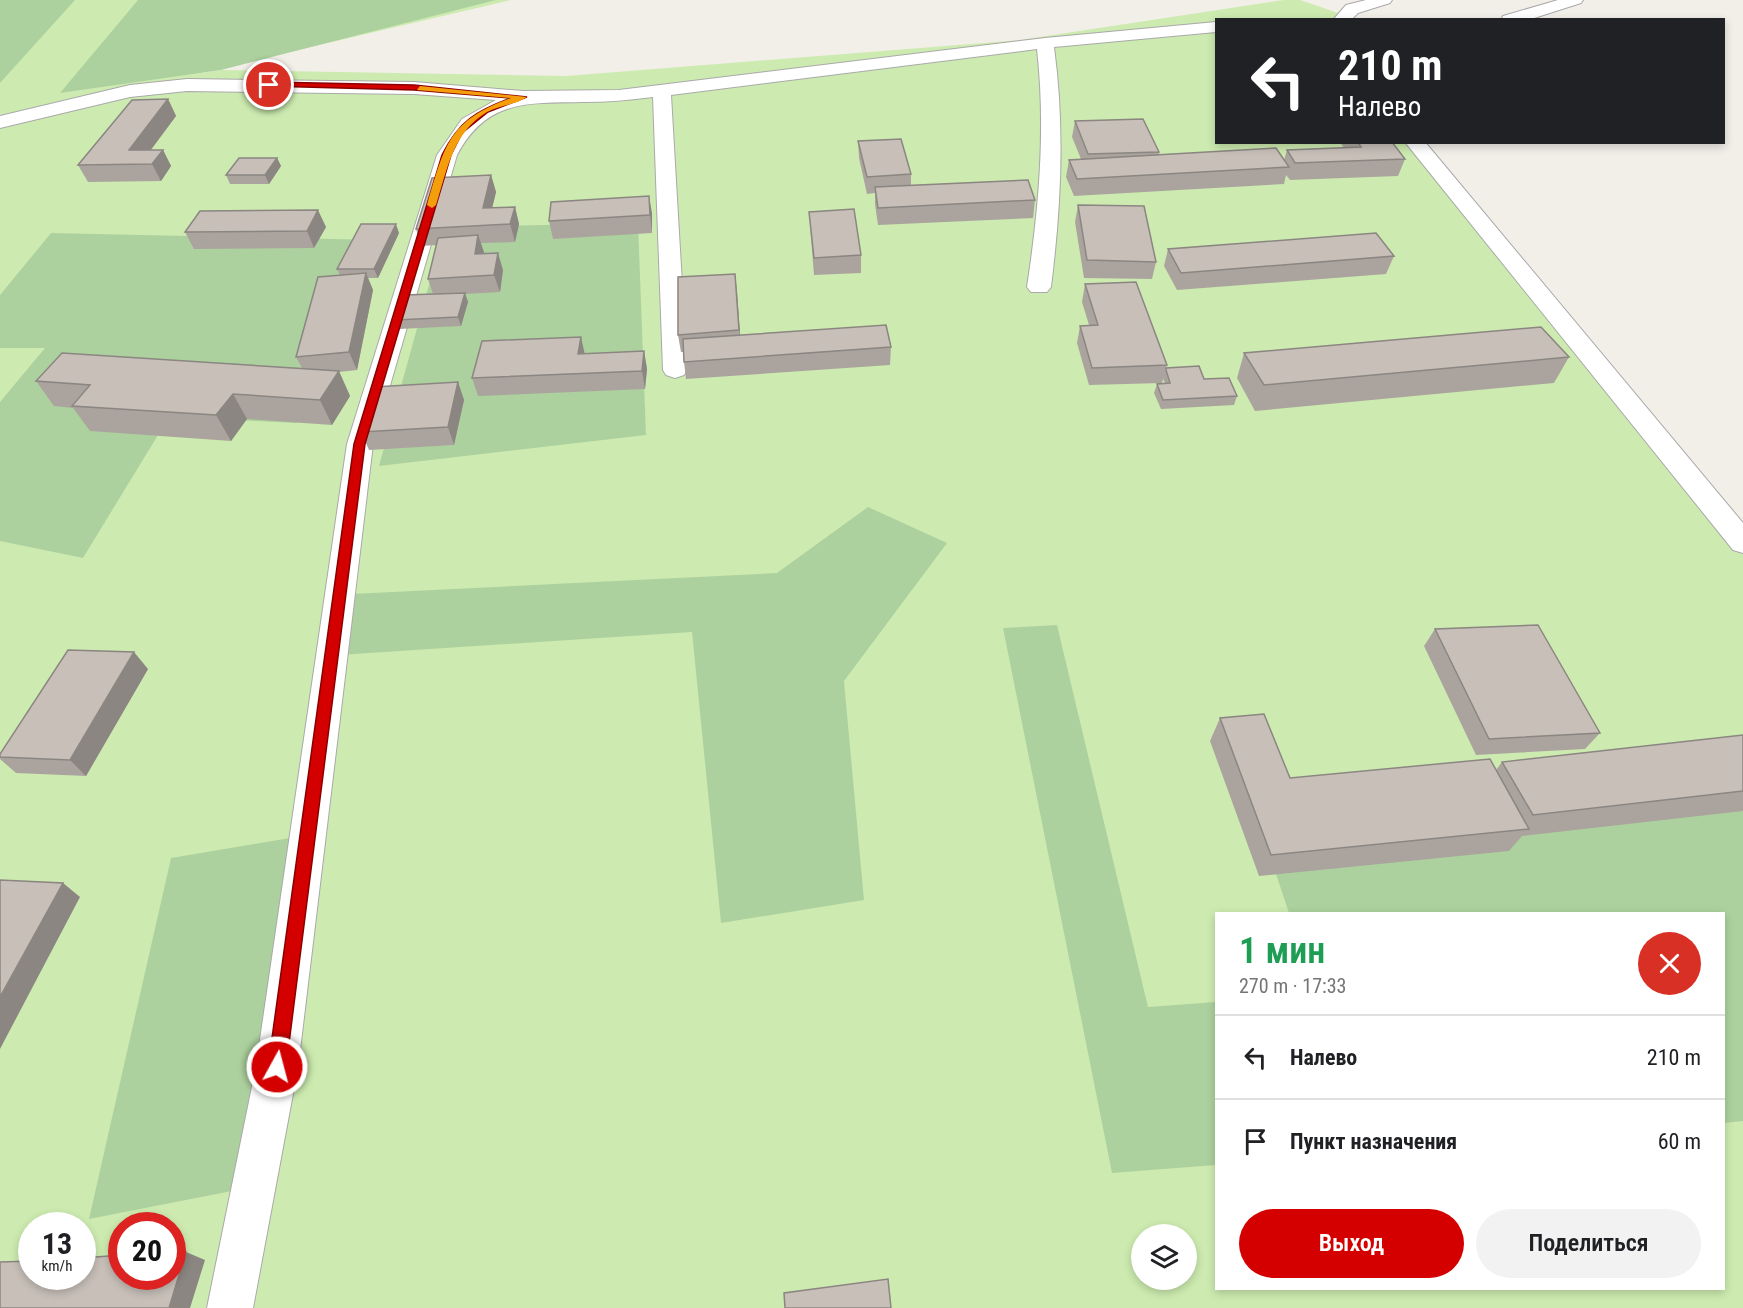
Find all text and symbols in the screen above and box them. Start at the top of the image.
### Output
text: 210 m [1338,41,1443,90]
icon: left [1239,42,1317,120]
pin [243,59,294,110]
icon: arrive [252,68,285,101]
text: Налево [1338,91,1421,123]
text: 1 мин [1239,930,1325,972]
button: close [1638,932,1701,995]
text: 270 m · 17:33 [1239,974,1346,998]
position arrow [245,1035,309,1099]
icon: left [1239,1041,1272,1074]
text: Налево [1290,1045,1357,1070]
text: 210 m [1647,1045,1701,1070]
icon: arrive [1239,1125,1272,1158]
text: Пункт назначения [1290,1129,1457,1154]
text: 60 m [1658,1129,1701,1154]
button: Выход [1239,1209,1464,1278]
button: Поделиться [1476,1209,1701,1278]
speed limit sign: 20 [108,1212,186,1290]
map controls [1131,1224,1197,1290]
button: layers [1131,1224,1197,1290]
text: 13 [42,1226,72,1261]
text: km/h [42,1257,72,1275]

